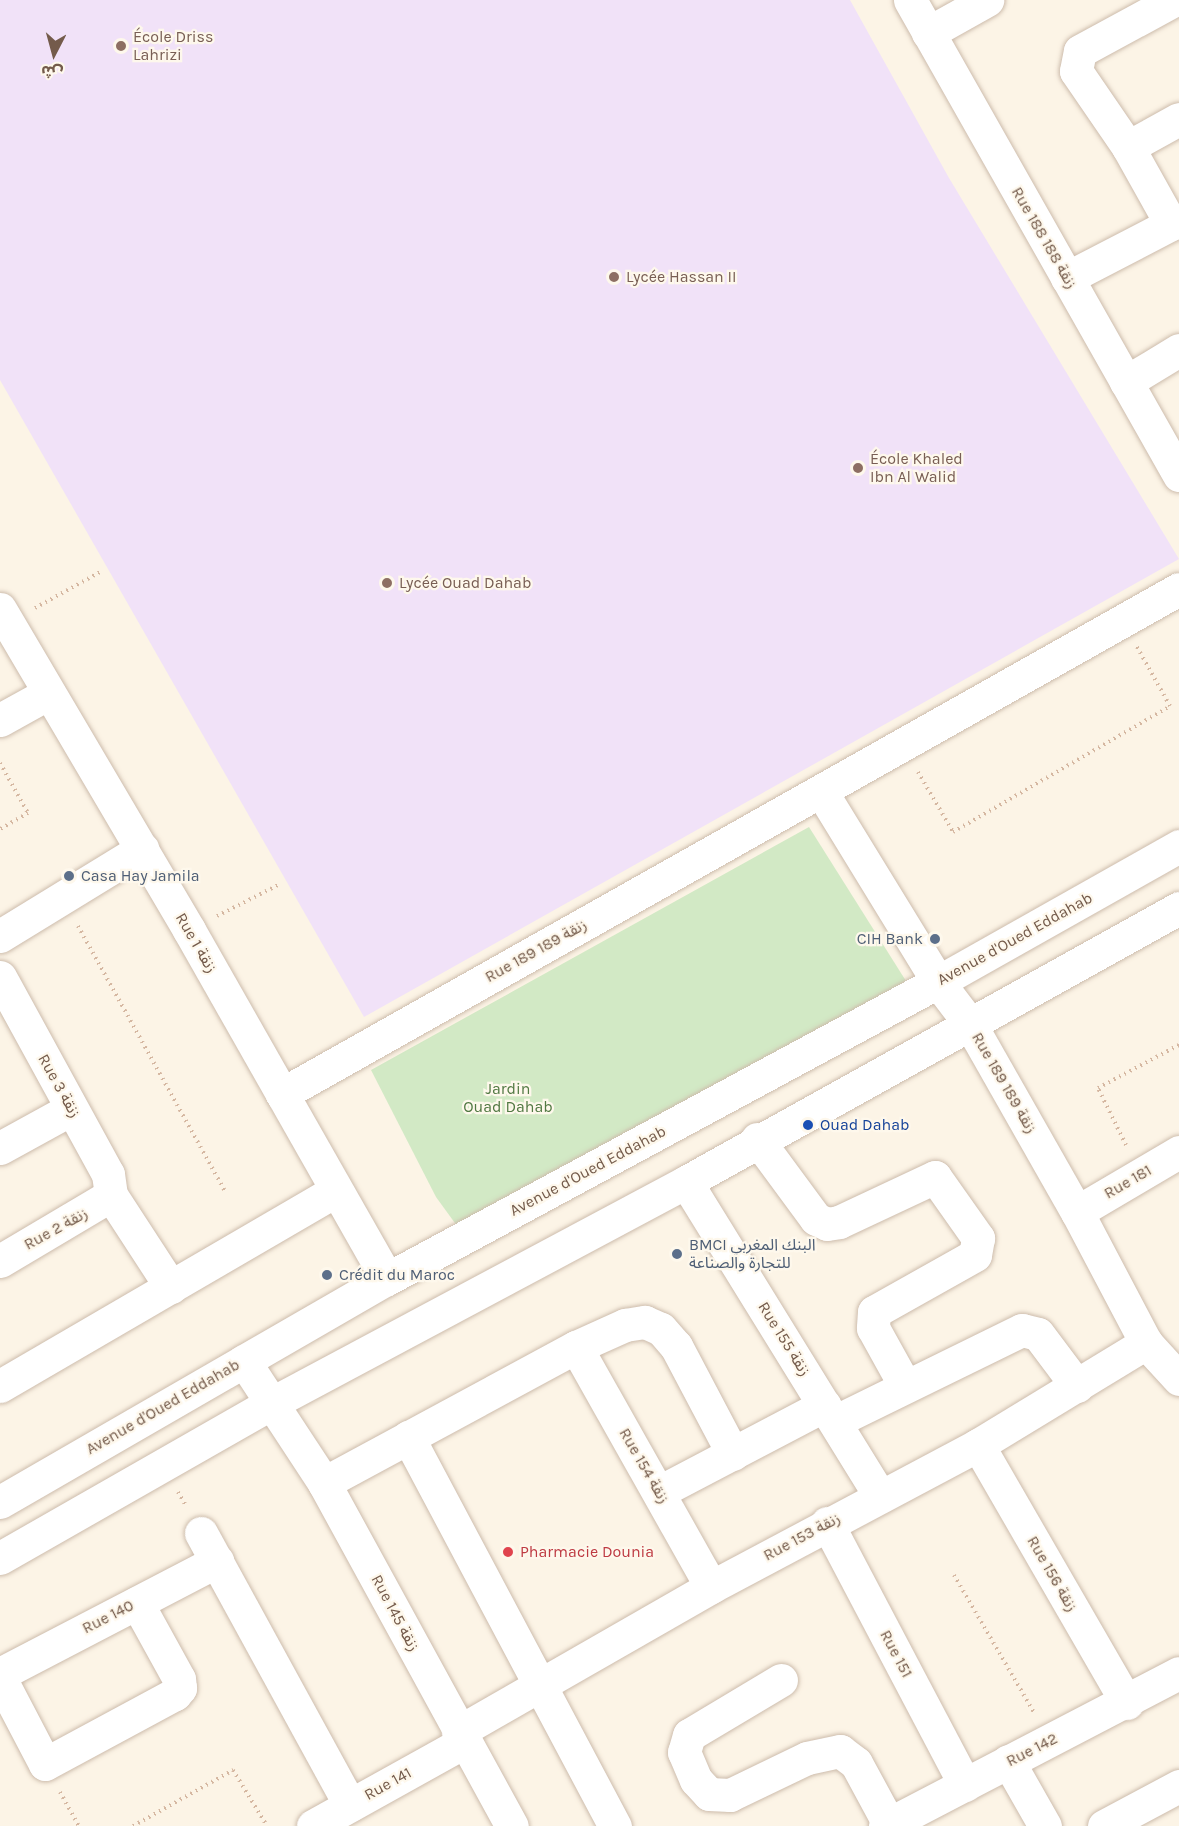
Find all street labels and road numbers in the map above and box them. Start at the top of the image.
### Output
street label: Rue 188 زنقة 188 [1007,184,1081,292]
street label: Avenue d'Oued Eddahab [934,888,1096,990]
street label: Rue 1 زنقة [171,910,221,976]
street label: Rue 189 زنقة 189 [482,915,590,987]
street label: Rue 189 زنقة 189 [967,1029,1041,1137]
street label: Rue 3 زنقة [34,1051,84,1121]
street label: Avenue d'Oued Eddahab [507,1122,669,1220]
street label: Rue 181 [1101,1161,1155,1203]
street label: Rue 2 زنقة [21,1204,91,1254]
street label: Rue 155 زنقة [754,1298,814,1380]
street label: Avenue d'Oued Eddahab [83,1355,243,1459]
street label: Rue 154 زنقة [615,1425,673,1507]
street label: Rue 153 زنقة [760,1509,844,1565]
street label: Rue 156 زنقة [1023,1533,1081,1615]
street label: Rue 145 زنقة [367,1571,423,1655]
street label: Rue 140 [79,1596,137,1638]
street label: Rue 151 [876,1627,916,1681]
street label: Rue 142 [1003,1729,1061,1771]
street label: Rue 141 [361,1763,415,1805]

